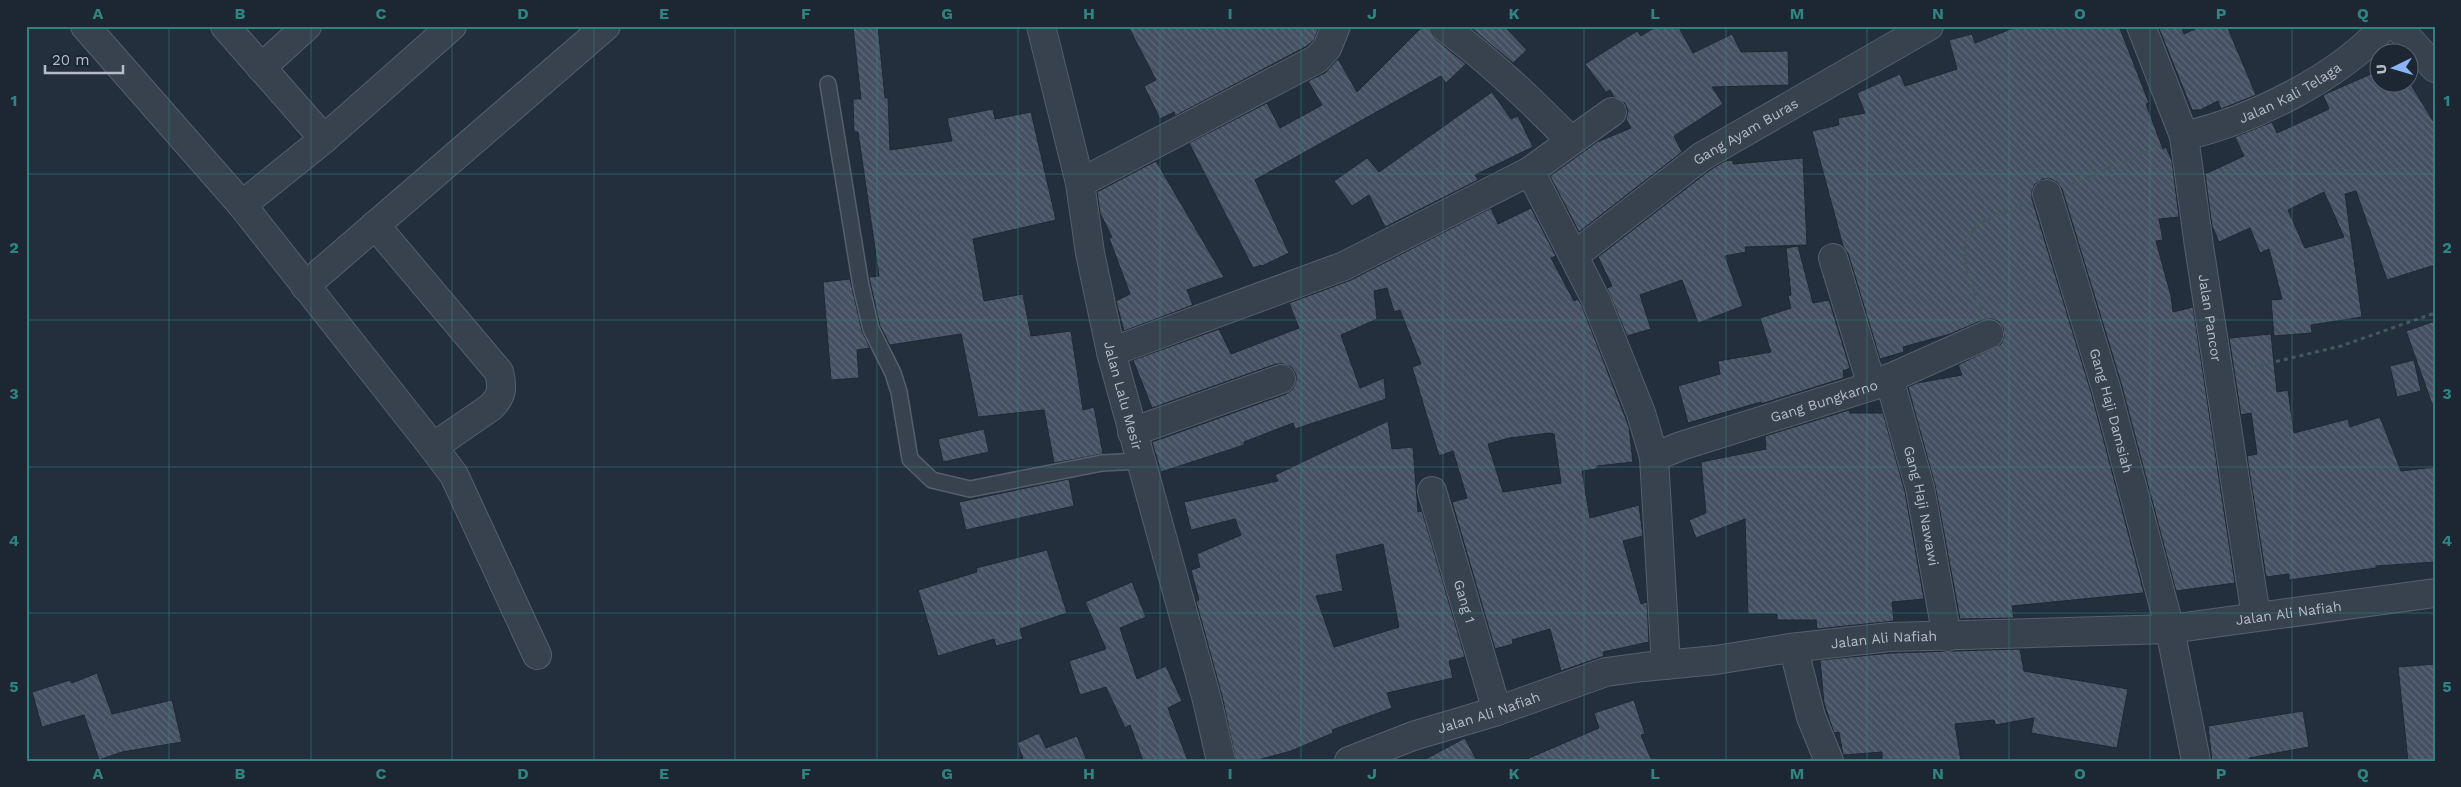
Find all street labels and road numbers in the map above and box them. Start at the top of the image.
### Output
street label: Jalan Kali Telaga [2237,59,2344,126]
street label: Gang Ayam Buras [1690,95,1801,168]
street label: Jalan Pancor [2195,273,2225,363]
street label: Jalan Lalu Mesir [1101,340,1146,452]
street label: Gang Haji Damsiah [2086,346,2136,475]
street label: Gang Bungkarno [1768,377,1880,425]
street label: Gang Haji Nawawi [1901,444,1942,567]
street label: Gang 1 [1451,578,1479,625]
street label: Jalan Ali Nafiah [2234,598,2342,628]
street label: Jalan Ali Nafiah [1830,628,1937,651]
street label: Jalan Ali Nafiah [1436,688,1542,736]

